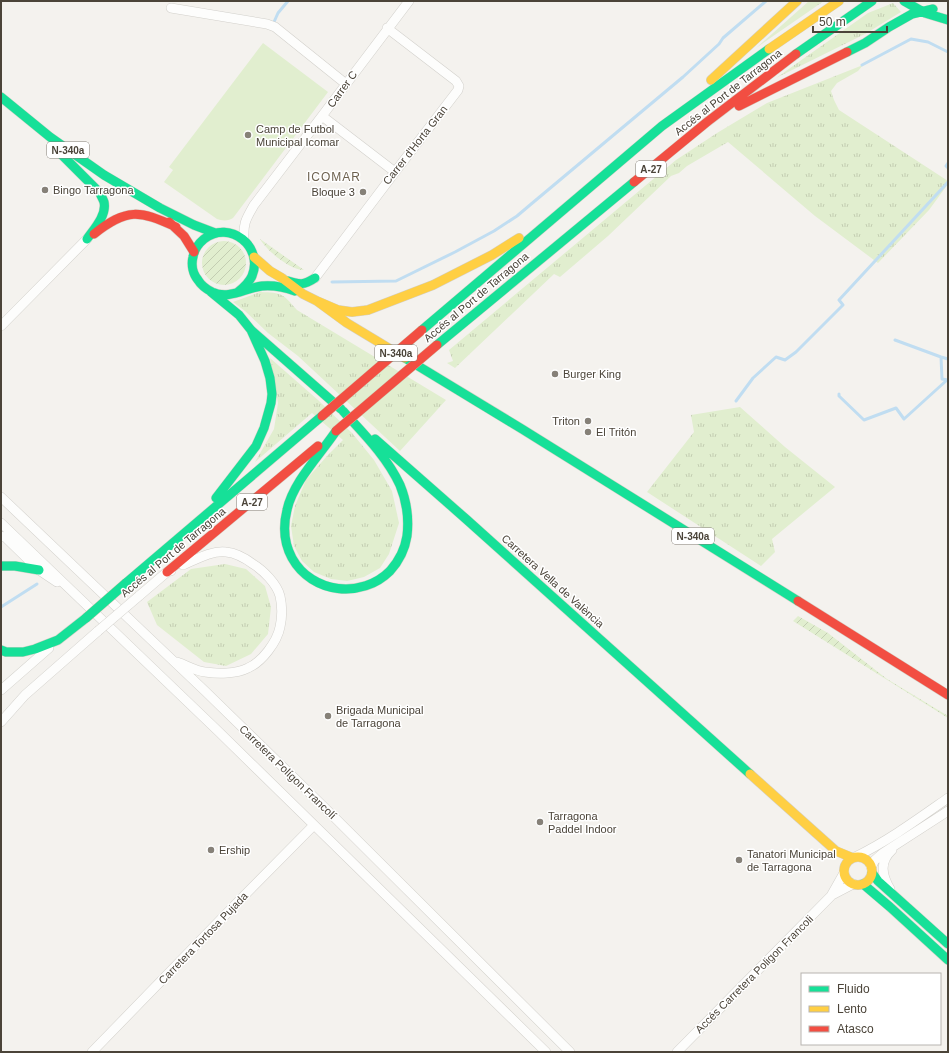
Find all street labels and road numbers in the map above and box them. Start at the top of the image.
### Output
street label: Accés al Port de Tarragona [672,46,785,138]
street label: Carrer C [325,68,359,110]
street label: Carrer d'Horta Gran [380,103,450,187]
road number: N-340a [47,142,89,158]
road number: A-27 [636,161,666,177]
street label: Accés al Port de Tarragona [421,249,531,344]
road number: N-340a [375,345,417,361]
road number: A-27 [237,494,267,510]
street label: Accés al Port de Tarragona [118,504,228,599]
road number: N-340a [672,528,714,544]
street label: Carretera Vella de València [500,532,607,631]
street label: Carretera Polígon Francolí [237,723,339,821]
street label: Carretera Tortosa Pujada [156,889,251,986]
street label: Accés Carretera Poligon Francoli [693,913,815,1035]

